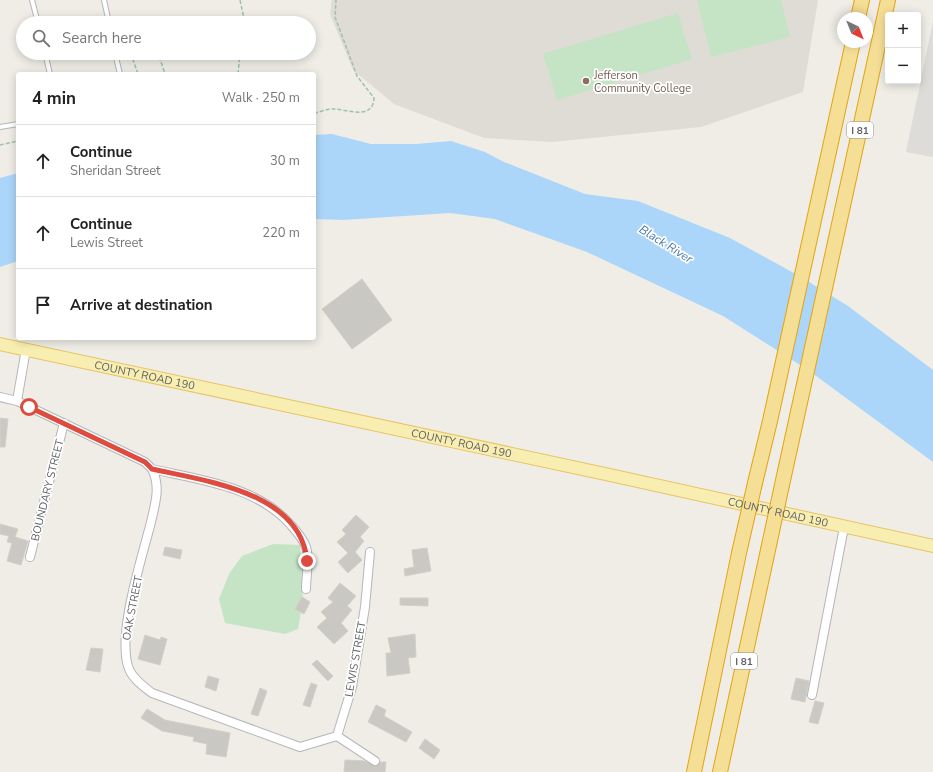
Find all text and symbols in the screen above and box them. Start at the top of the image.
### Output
north arrow [837,12,873,48]
map controls [885,12,921,84]
button: + [885,12,921,48]
search box [16,16,316,60]
icon: search [30,27,52,49]
text: Search here [62,28,142,48]
button: − [885,48,921,84]
place label: Jefferson Community College [593,68,691,96]
marker: Jefferson Community College [581,76,591,86]
text: 4 min [32,87,76,110]
text: Walk · 250 m [222,89,300,107]
road number: I 81 [847,122,873,138]
text: Continue [70,142,132,162]
icon: ahead [32,150,54,172]
text: 30 m [270,152,300,170]
text: Sheridan Street [70,162,161,180]
text: Continue [70,214,132,234]
water label: Black River [636,221,696,267]
icon: ahead [32,222,54,244]
text: 220 m [262,224,300,242]
text: Lewis Street [70,234,143,252]
icon: arrive [32,294,54,316]
text: Arrive at destination [70,295,213,315]
street label: COUNTY ROAD 190 [93,357,197,394]
route start [20,398,38,416]
street label: COUNTY ROAD 190 [410,426,513,462]
street label: BOUNDARY STREET [28,437,68,543]
street label: COUNTY ROAD 190 [726,494,830,531]
route end [298,552,316,570]
street label: OAK STREET [119,574,146,642]
street label: LEWIS STREET [341,620,370,698]
road number: I 81 [731,653,757,669]

